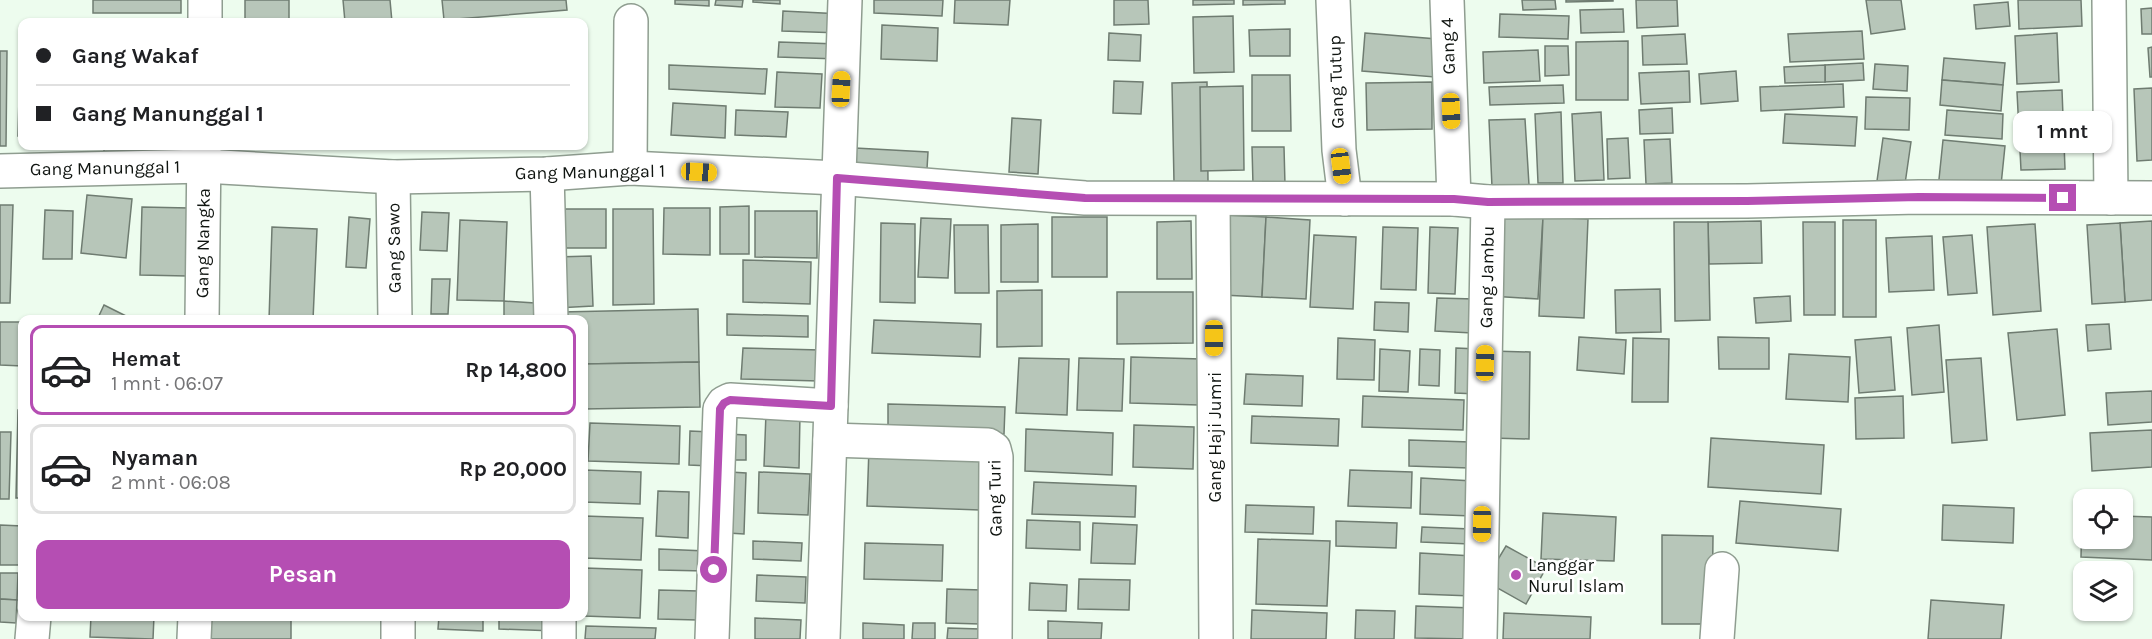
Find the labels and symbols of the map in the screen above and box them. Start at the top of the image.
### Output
street label: Gang 4 [1436,17,1460,75]
street label: Gang Tutup [1323,35,1349,129]
car [831,71,851,107]
car [1441,93,1461,129]
callout: 1 mnt [2014,111,2112,153]
car [1330,147,1352,185]
street label: Gang Manunggal 1 [30,156,180,180]
street label: Gang Manunggal 1 [515,160,665,184]
car [681,162,717,182]
route end [2049,184,2076,211]
street label: Gang Nangka [191,188,215,298]
street label: Gang Sawo [382,203,406,293]
street label: Gang Jambu [1475,226,1499,328]
car [1205,320,1223,356]
car [1476,345,1494,381]
street label: Gang Haji Jumri [1204,372,1226,502]
street label: Gang Turi [983,459,1007,537]
car [1473,506,1491,542]
place label: Langgar Nurul Islam [1528,554,1624,597]
route start [700,556,727,583]
marker: Langgar Nurul Islam [1509,568,1523,582]

